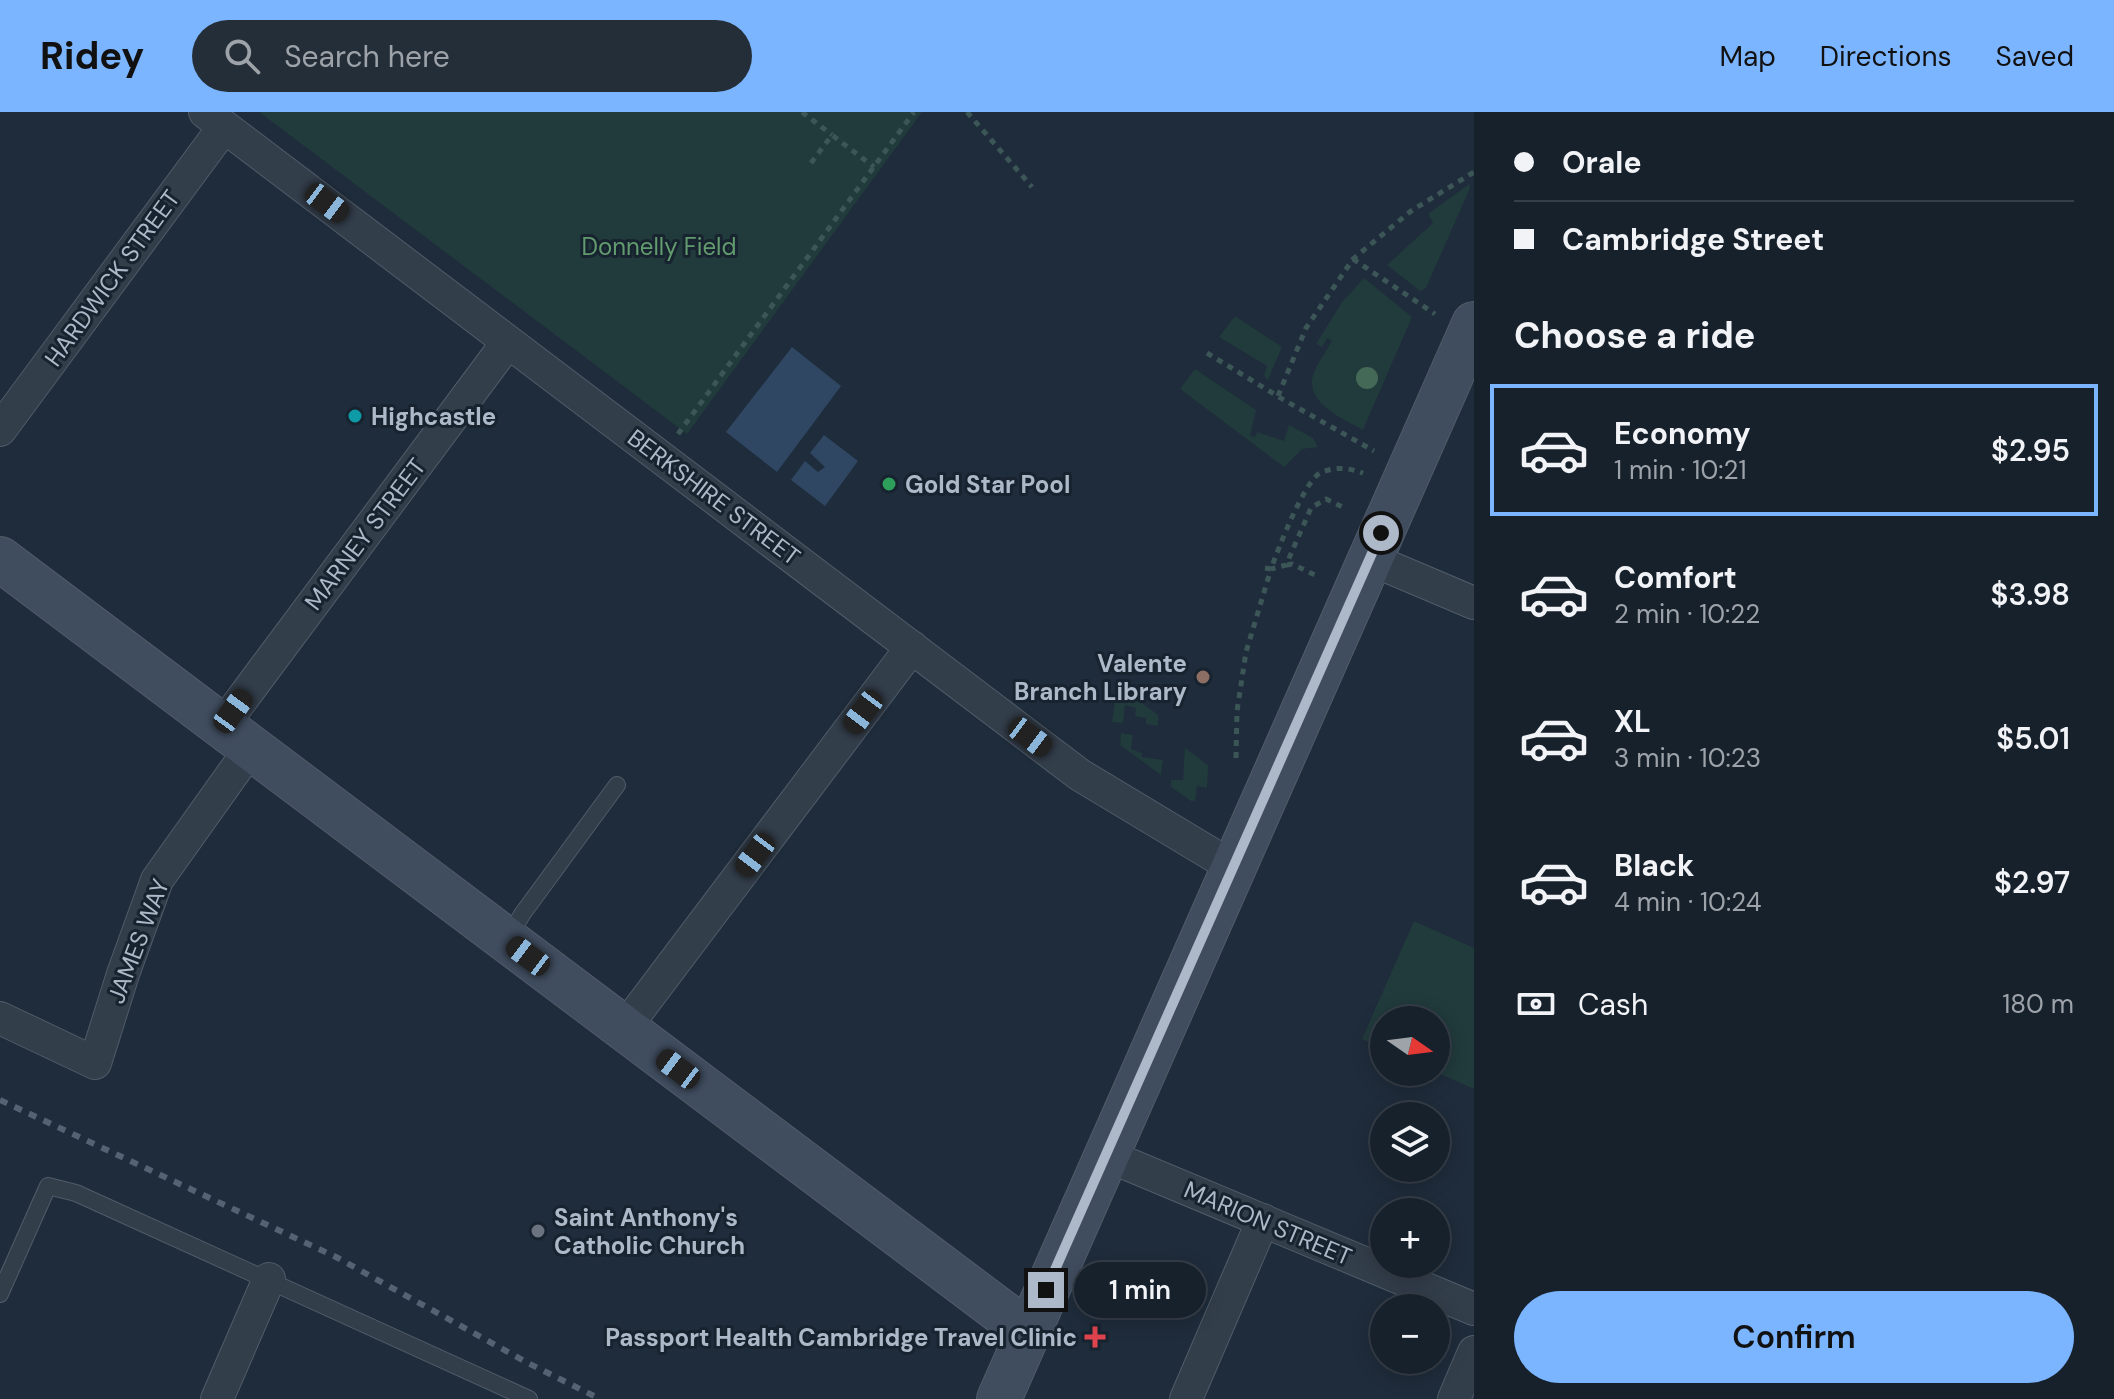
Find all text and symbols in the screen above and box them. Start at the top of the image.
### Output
search box [192,20,752,92]
text: Ridey [40,31,144,81]
icon: search [220,34,264,78]
text: Search here [284,37,450,76]
text: Map [1719,38,1776,75]
text: Directions [1820,38,1952,75]
text: Saved [1996,38,2074,75]
text: Orale [1562,143,1641,182]
car [301,179,353,227]
street label: HARDWICK STREET [38,184,186,372]
text: Cambridge Street [1562,220,1824,259]
park label: Donnelly Field [582,231,737,262]
text: Choose a ride [1514,312,1755,359]
place label: Highcastle [371,401,496,432]
marker: Highcastle [346,407,364,425]
icon: car [1518,414,1590,486]
text: Economy [1614,414,1751,453]
street label: BERKSHIRE STREET [622,422,806,572]
text: $2.95 [1991,431,2070,470]
street label: MARNEY STREET [298,452,432,616]
text: 1 min · 10:21 [1614,453,1747,487]
place label: Gold Star Pool [905,469,1070,500]
marker: Gold Star Pool [880,475,898,493]
route start [1363,515,1399,551]
icon: car [1518,558,1590,630]
text: Comfort [1614,558,1737,597]
text: $3.98 [1990,575,2070,614]
text: 2 min · 10:22 [1614,597,1760,631]
place label: Valente Branch Library [1014,648,1188,707]
marker: Valente Branch Library [1194,668,1212,686]
car [209,685,257,737]
car [839,686,887,738]
icon: car [1518,702,1590,774]
text: XL [1614,702,1651,741]
car [1004,713,1056,761]
text: $5.01 [1996,719,2070,758]
text: 3 min · 10:23 [1614,741,1761,775]
car [731,829,779,881]
icon: car [1518,846,1590,918]
text: Black [1614,846,1694,885]
text: $2.97 [1994,863,2070,902]
street label: JAMES WAY [100,874,176,1008]
text: 4 min · 10:24 [1614,885,1761,919]
car [502,932,554,980]
icon: cash [1514,982,1558,1026]
text: Cash [1578,985,1648,1024]
text: 180 m [2002,987,2074,1021]
north arrow [1370,1006,1450,1086]
map controls [1370,1006,1450,1374]
car [652,1045,704,1093]
button: layers [1370,1102,1450,1182]
street label: MARION STREET [1179,1174,1357,1272]
button: + [1370,1198,1450,1278]
place label: Saint Anthony's Catholic Church [554,1202,745,1261]
marker: Saint Anthony's Catholic Church [529,1222,547,1240]
callout: 1 min [1074,1262,1206,1318]
route end [1028,1272,1064,1308]
text: 1 min [1109,1273,1171,1307]
button: Confirm [1514,1291,2074,1383]
button: − [1370,1294,1450,1374]
place label: Passport Health Cambridge Travel Clinic [605,1322,1077,1353]
marker: Passport Health Cambridge Travel Clinic [1084,1326,1106,1348]

